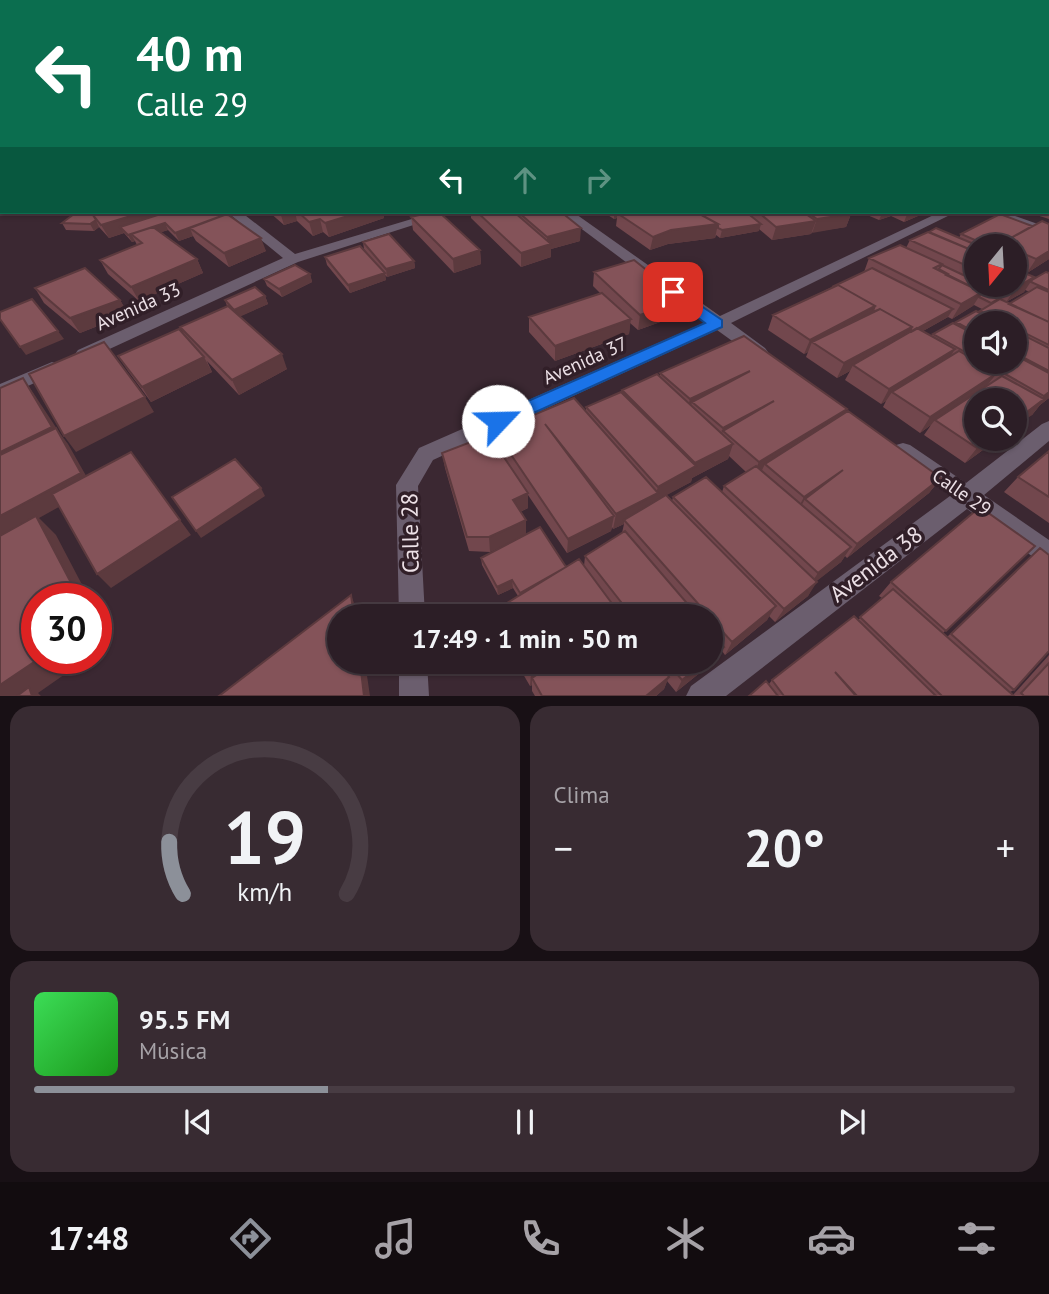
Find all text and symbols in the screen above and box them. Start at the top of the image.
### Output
text: 40 m [136,21,243,85]
icon: left [21,28,112,119]
text: Calle 29 [136,83,248,125]
icon: left [433,161,471,199]
icon: ahead [506,161,544,199]
icon: right [579,161,617,199]
north arrow [964,234,1027,298]
map controls [964,234,1027,451]
pin [643,262,703,322]
icon: arrive [654,273,692,311]
street label: Avenida 33 [92,277,184,335]
button: sound [964,311,1027,374]
street label: Avenida 37 [539,331,631,389]
position arrow [461,384,535,458]
button: search [964,388,1027,451]
street label: Calle 29 [928,463,996,521]
street label: Calle 28 [394,493,425,573]
street label: Avenida 38 [823,519,928,608]
speed limit sign: 30 [21,583,112,674]
text: 17:49 · 1 min · 50 m [412,622,638,655]
text: Clima [554,780,610,809]
text: 19 [223,791,306,885]
text: 20° [743,814,825,881]
text: − [554,823,573,872]
text: + [996,823,1015,872]
text: km/h [237,876,292,908]
text: 95.5 FM [139,1003,230,1036]
text: Música [139,1036,207,1065]
icon: previous [179,1103,217,1141]
icon: pause [506,1103,544,1141]
icon: next [833,1103,871,1141]
icon: directions [226,1214,275,1263]
icon: music [371,1214,420,1263]
icon: phone [516,1214,565,1263]
icon: climate [661,1214,710,1263]
icon: car [807,1214,856,1263]
icon: filters [952,1214,1001,1263]
text: 17:48 [48,1217,129,1259]

